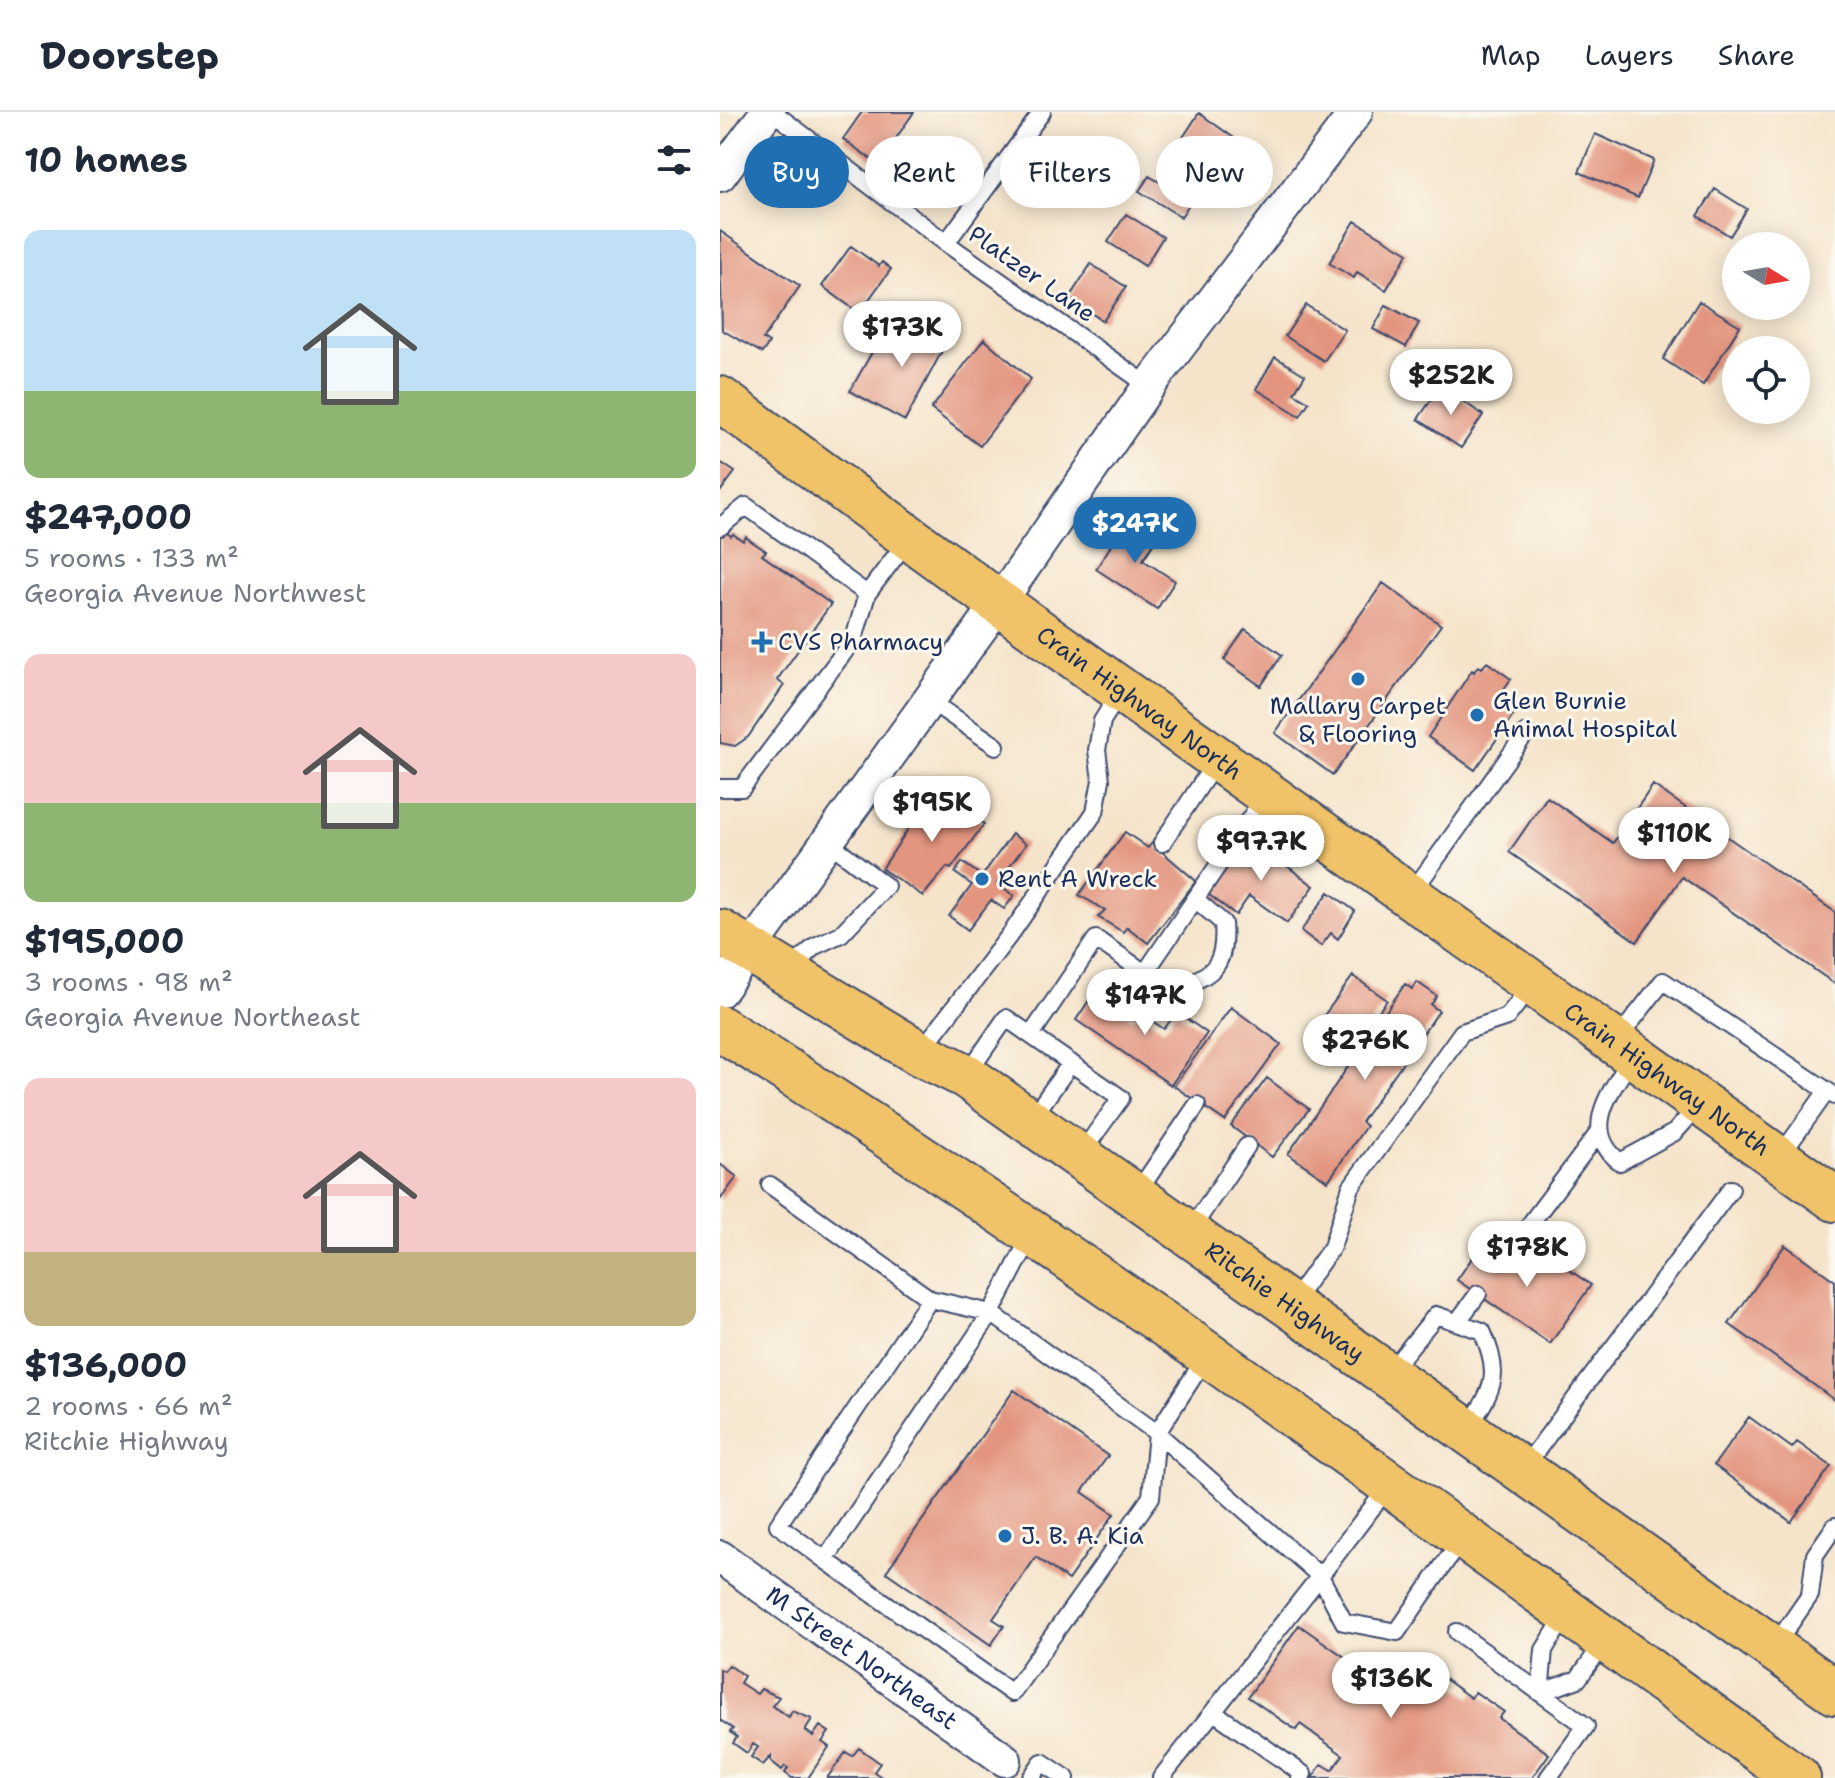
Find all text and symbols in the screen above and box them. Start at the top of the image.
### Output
text: Doorstep [40,30,219,81]
text: Map [1481,36,1541,74]
text: Layers [1585,36,1674,74]
text: Share [1718,36,1795,74]
chip: Buy [744,136,849,208]
chip: Rent [865,136,984,208]
chip: Filters [1000,136,1140,208]
chip: New [1156,136,1273,208]
text: 10 homes [24,137,188,183]
icon: filters [652,138,696,182]
street label: Platzer Lane [962,218,1102,330]
north arrow [1722,232,1810,320]
map controls [1722,232,1810,424]
icon: home [288,282,432,426]
pin: $173K [846,301,958,369]
text: $173K [861,309,943,344]
button: locate [1722,336,1810,424]
pin: $252K [1395,349,1507,417]
text: $252K [1408,357,1494,392]
text: $247,000 [24,494,192,540]
pin: $247K [1079,497,1191,565]
text: $247K [1091,505,1179,540]
text: 5 rooms · 133 m² [24,540,239,575]
text: Georgia Avenue Northwest [24,575,366,610]
street label: Crain Highway North [1030,619,1249,787]
place label: CVS Pharmacy [778,626,943,658]
marker: CVS Pharmacy [753,633,771,651]
marker: Mallary Carpet & Flooring [1349,670,1367,688]
place label: Glen Burnie Animal Hospital [1493,685,1678,745]
place label: Mallary Carpet & Flooring [1270,690,1446,750]
icon: home [288,706,432,850]
marker: Glen Burnie Animal Hospital [1468,706,1486,724]
pin: $195K [876,776,988,844]
text: $195K [892,784,972,819]
pin: $110K [1618,807,1730,875]
pin: $97.7K [1196,815,1326,883]
text: $110K [1636,815,1712,850]
text: $97.7K [1215,823,1307,858]
place label: Rent A Wreck [998,863,1157,895]
marker: Rent A Wreck [973,870,991,888]
text: $195,000 [24,918,185,964]
text: 3 rooms · 98 m² [24,964,233,999]
pin: $147K [1089,969,1201,1037]
text: $147K [1104,977,1186,1012]
street label: Crain Highway North [1558,995,1776,1164]
text: Georgia Avenue Northeast [24,999,361,1034]
pin: $276K [1309,1014,1421,1082]
text: $276K [1321,1022,1409,1057]
icon: home [288,1130,432,1274]
pin: $178K [1471,1221,1583,1289]
text: $178K [1486,1229,1568,1264]
street label: Ritchie Highway [1198,1234,1371,1370]
text: $136,000 [24,1342,187,1388]
text: 2 rooms · 66 m² [24,1388,233,1423]
text: Ritchie Highway [24,1423,229,1458]
place label: J. B. A. Kia [1021,1520,1144,1552]
marker: J. B. A. Kia [996,1527,1014,1545]
street label: M Street Northeast [760,1579,964,1737]
pin: $136K [1335,1652,1447,1720]
text: $136K [1350,1660,1432,1695]

